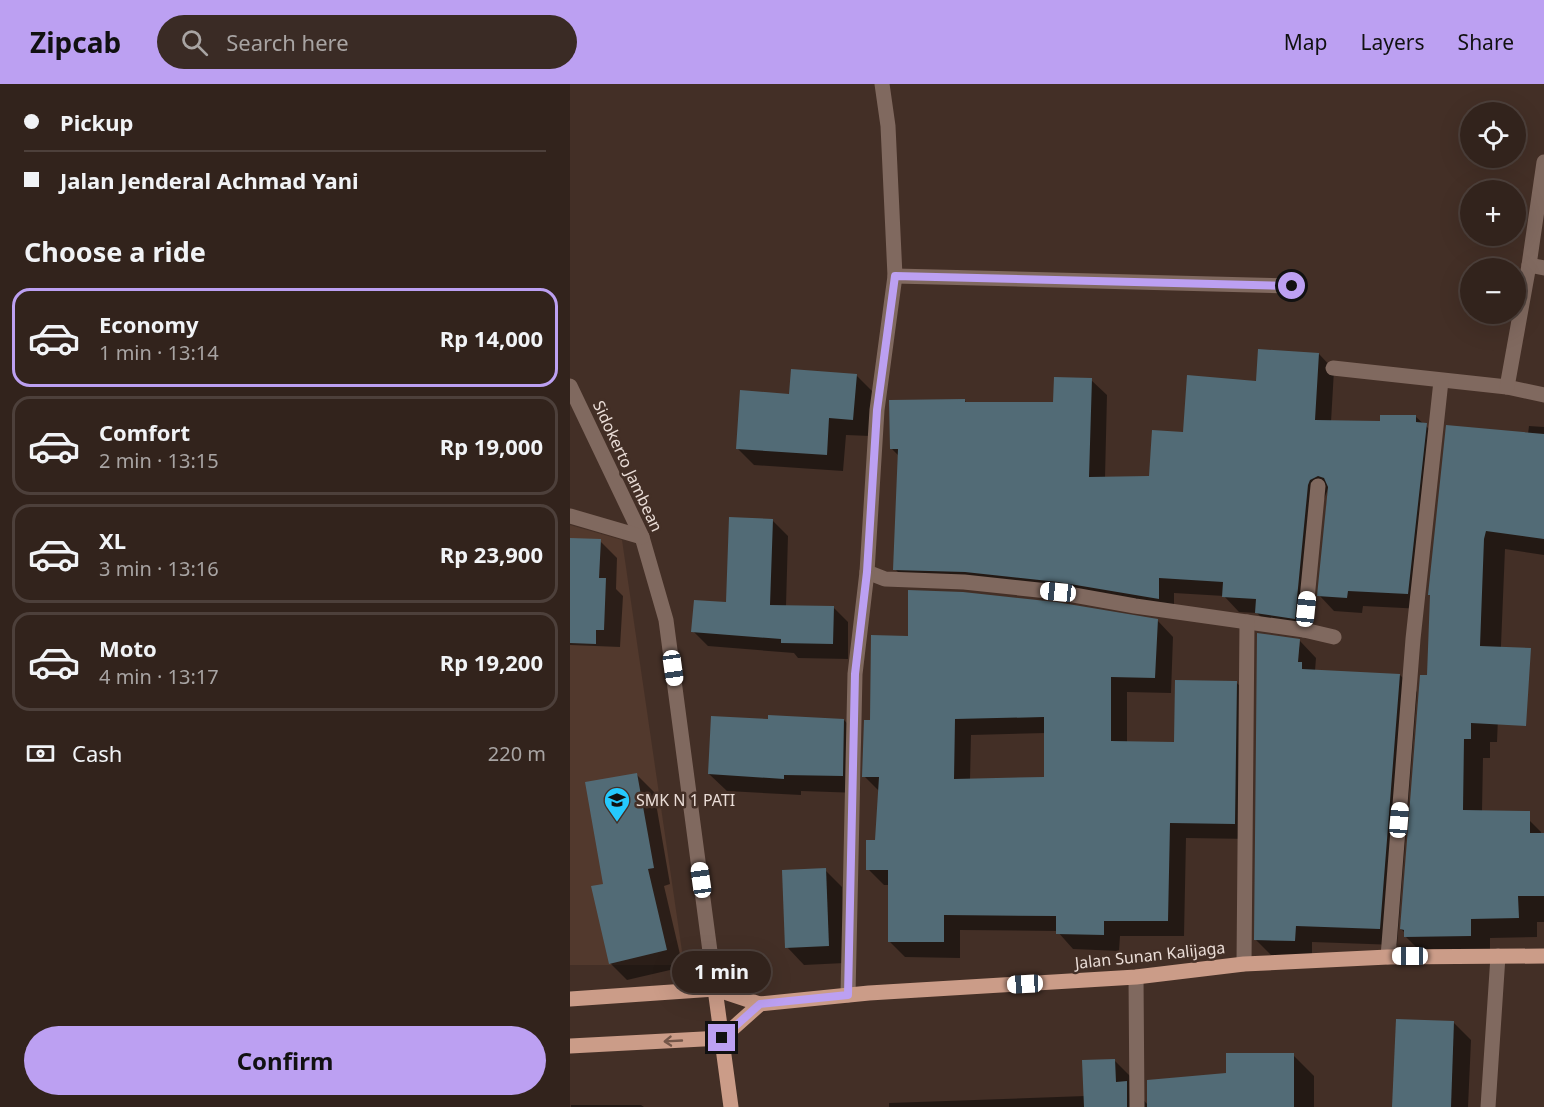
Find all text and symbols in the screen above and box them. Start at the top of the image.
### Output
search box [157,15,577,69]
text: Zipcab [30,23,121,61]
icon: search [178,26,211,59]
text: Search here [226,27,349,57]
text: Map [1284,28,1328,56]
text: Layers [1361,28,1425,56]
text: Share [1458,28,1514,56]
map controls [1460,102,1526,324]
button: locate [1460,102,1526,168]
text: Pickup [60,107,133,137]
text: Jalan Jenderal Achmad Yani [60,165,359,195]
button: + [1460,180,1526,246]
text: Choose a ride [24,233,206,270]
button: − [1460,258,1526,324]
route start [1278,272,1305,299]
text: Economy [99,309,198,339]
icon: car [27,311,81,365]
text: Rp 14,000 [440,323,543,353]
text: 1 min · 13:14 [99,339,219,366]
street label: Sidokerto Jambean [588,397,668,535]
text: Comfort [99,417,190,447]
icon: car [27,419,81,473]
text: Rp 19,000 [440,431,543,461]
text: 2 min · 13:15 [99,447,219,474]
text: XL [99,525,126,555]
icon: car [27,527,81,581]
text: Rp 23,900 [440,539,543,569]
text: 3 min · 13:16 [99,555,219,582]
car [1039,581,1077,603]
car [1295,590,1317,628]
text: Moto [99,633,157,663]
icon: car [27,635,81,689]
text: Rp 19,200 [440,647,543,677]
car [662,649,684,687]
text: 4 min · 13:17 [99,663,219,690]
icon: cash [24,737,57,770]
text: Cash [72,738,122,768]
text: 220 m [488,740,546,767]
school or university icon: SMK N 1 PATI [602,785,632,823]
place label: SMK N 1 PATI [636,789,735,811]
car [1388,801,1410,839]
car [690,861,712,899]
street label: Jalan Sunan Kalijaga [1072,936,1226,974]
car [1392,947,1428,965]
callout: 1 min [672,951,771,993]
text: 1 min [694,958,749,985]
car [1007,974,1043,994]
route end [708,1024,735,1051]
button: Confirm [24,1026,546,1095]
one-way arrow [663,1035,683,1046]

